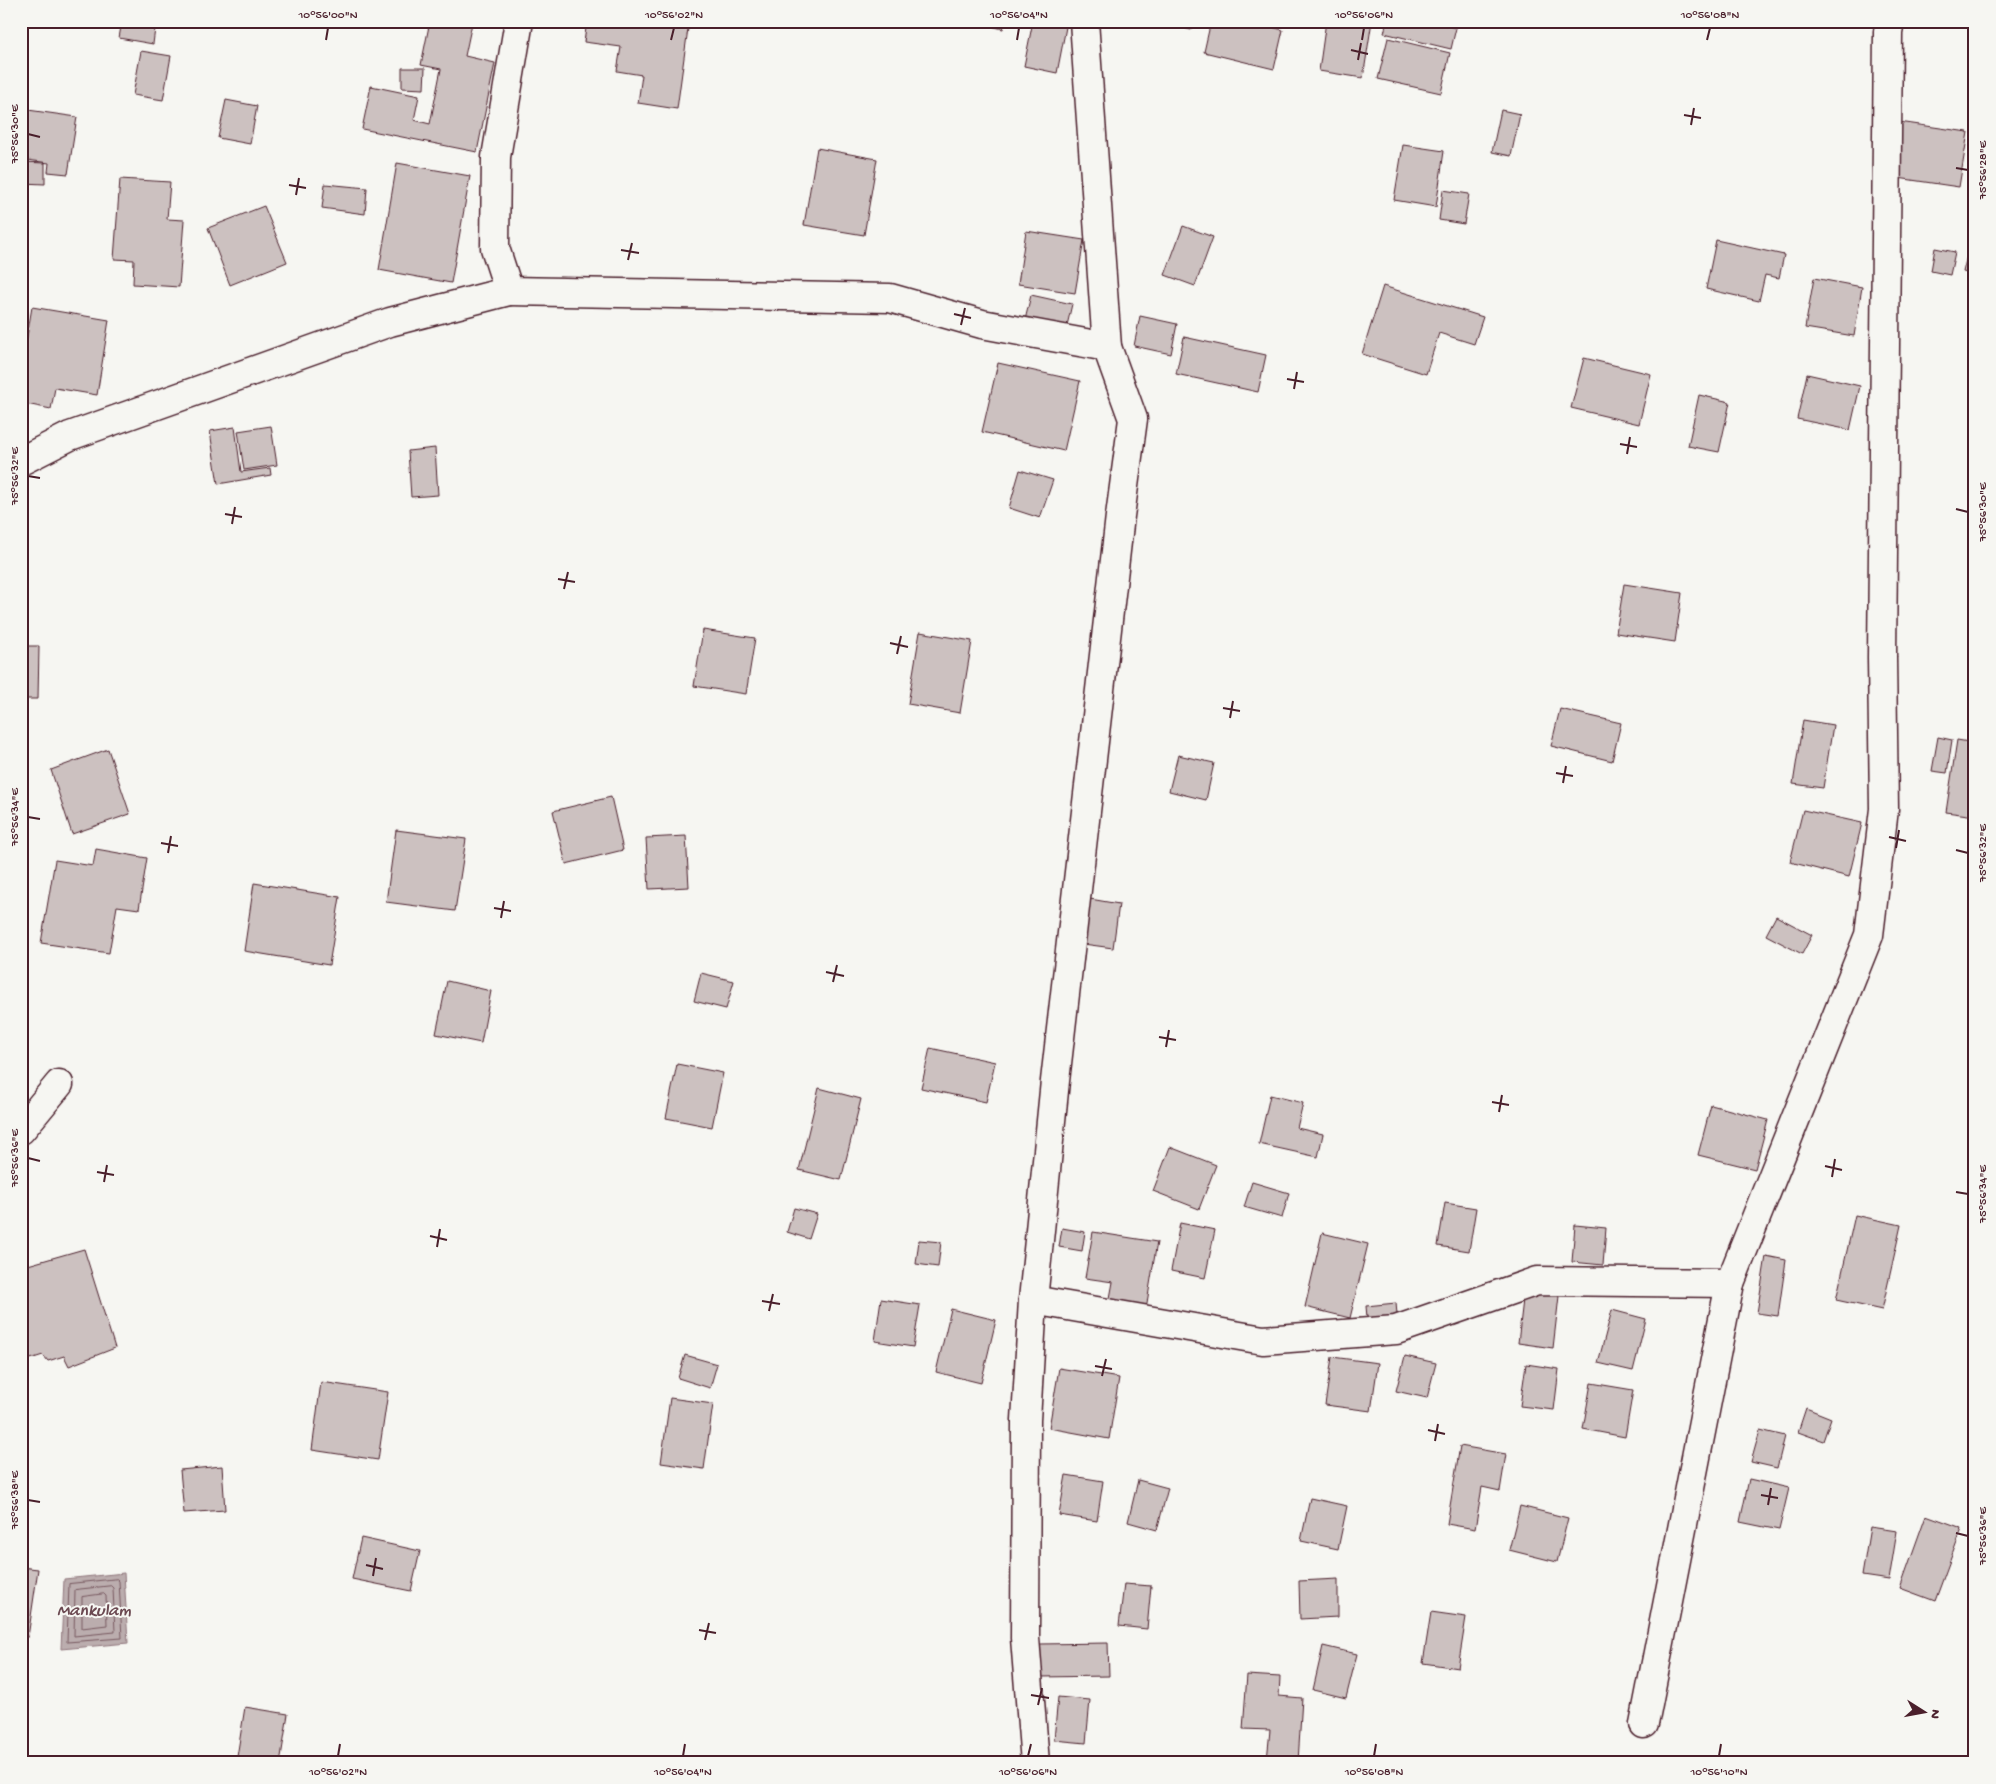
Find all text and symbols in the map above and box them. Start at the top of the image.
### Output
text: 10°56'00"N [298,9,358,23]
text: 10°56'02"N [644,9,703,23]
text: 10°56'04"N [989,9,1048,23]
text: 10°56'06"N [1334,9,1393,23]
text: 10°56'08"N [1680,9,1740,23]
text: 75°56'30"E [9,104,23,164]
text: 75°56'28"E [1977,140,1991,200]
text: 75°56'32"E [9,447,23,506]
text: 75°56'30"E [1977,482,1991,542]
text: 75°56'34"E [9,788,23,847]
text: 75°56'32"E [1977,824,1991,883]
text: 75°56'36"E [9,1128,23,1188]
text: 75°56'34"E [1977,1165,1991,1224]
text: 75°56'38"E [9,1470,23,1530]
text: 75°56'36"E [1977,1506,1991,1566]
water label: Mankulam [57,1601,131,1622]
north arrow [1898,1686,1948,1736]
text: N [1925,1708,1944,1720]
text: 10°56'02"N [308,1766,367,1780]
text: 10°56'04"N [653,1766,712,1780]
text: 10°56'06"N [998,1766,1057,1780]
text: 10°56'08"N [1344,1766,1404,1780]
text: 10°56'10"N [1690,1766,1748,1780]

